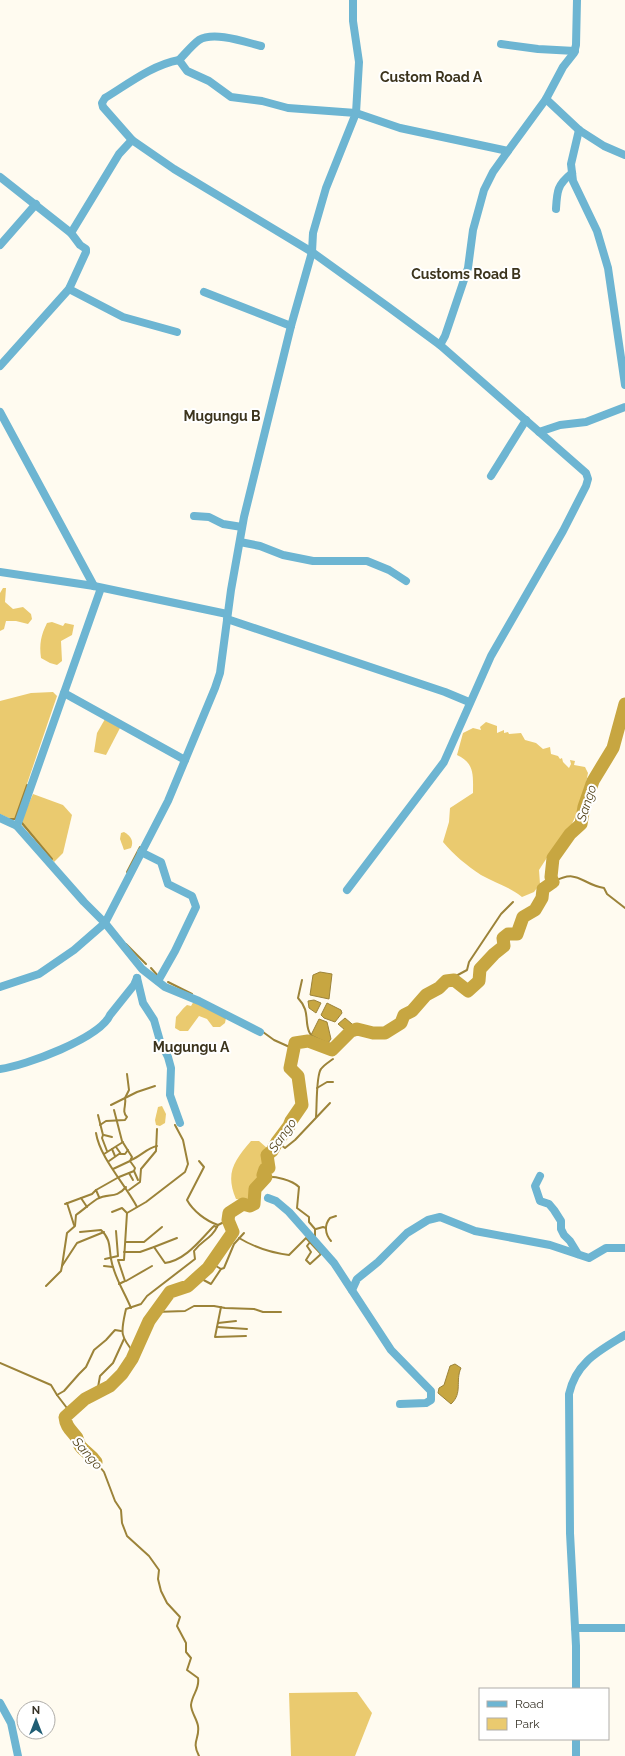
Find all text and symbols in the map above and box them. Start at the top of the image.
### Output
district label: Custom Road A [380,69,483,85]
district label: Customs Road B [411,266,521,282]
district label: Mugungu B [183,408,261,424]
water label: Sango [573,783,599,824]
district label: Mugungu A [153,1039,230,1055]
water label: Sango [265,1116,299,1156]
water label: Sango [69,1433,106,1473]
legend [479,1688,609,1740]
text: Road [515,1697,544,1711]
north arrow [16,1700,56,1740]
text: N [32,1704,40,1717]
text: Park [515,1717,540,1731]

